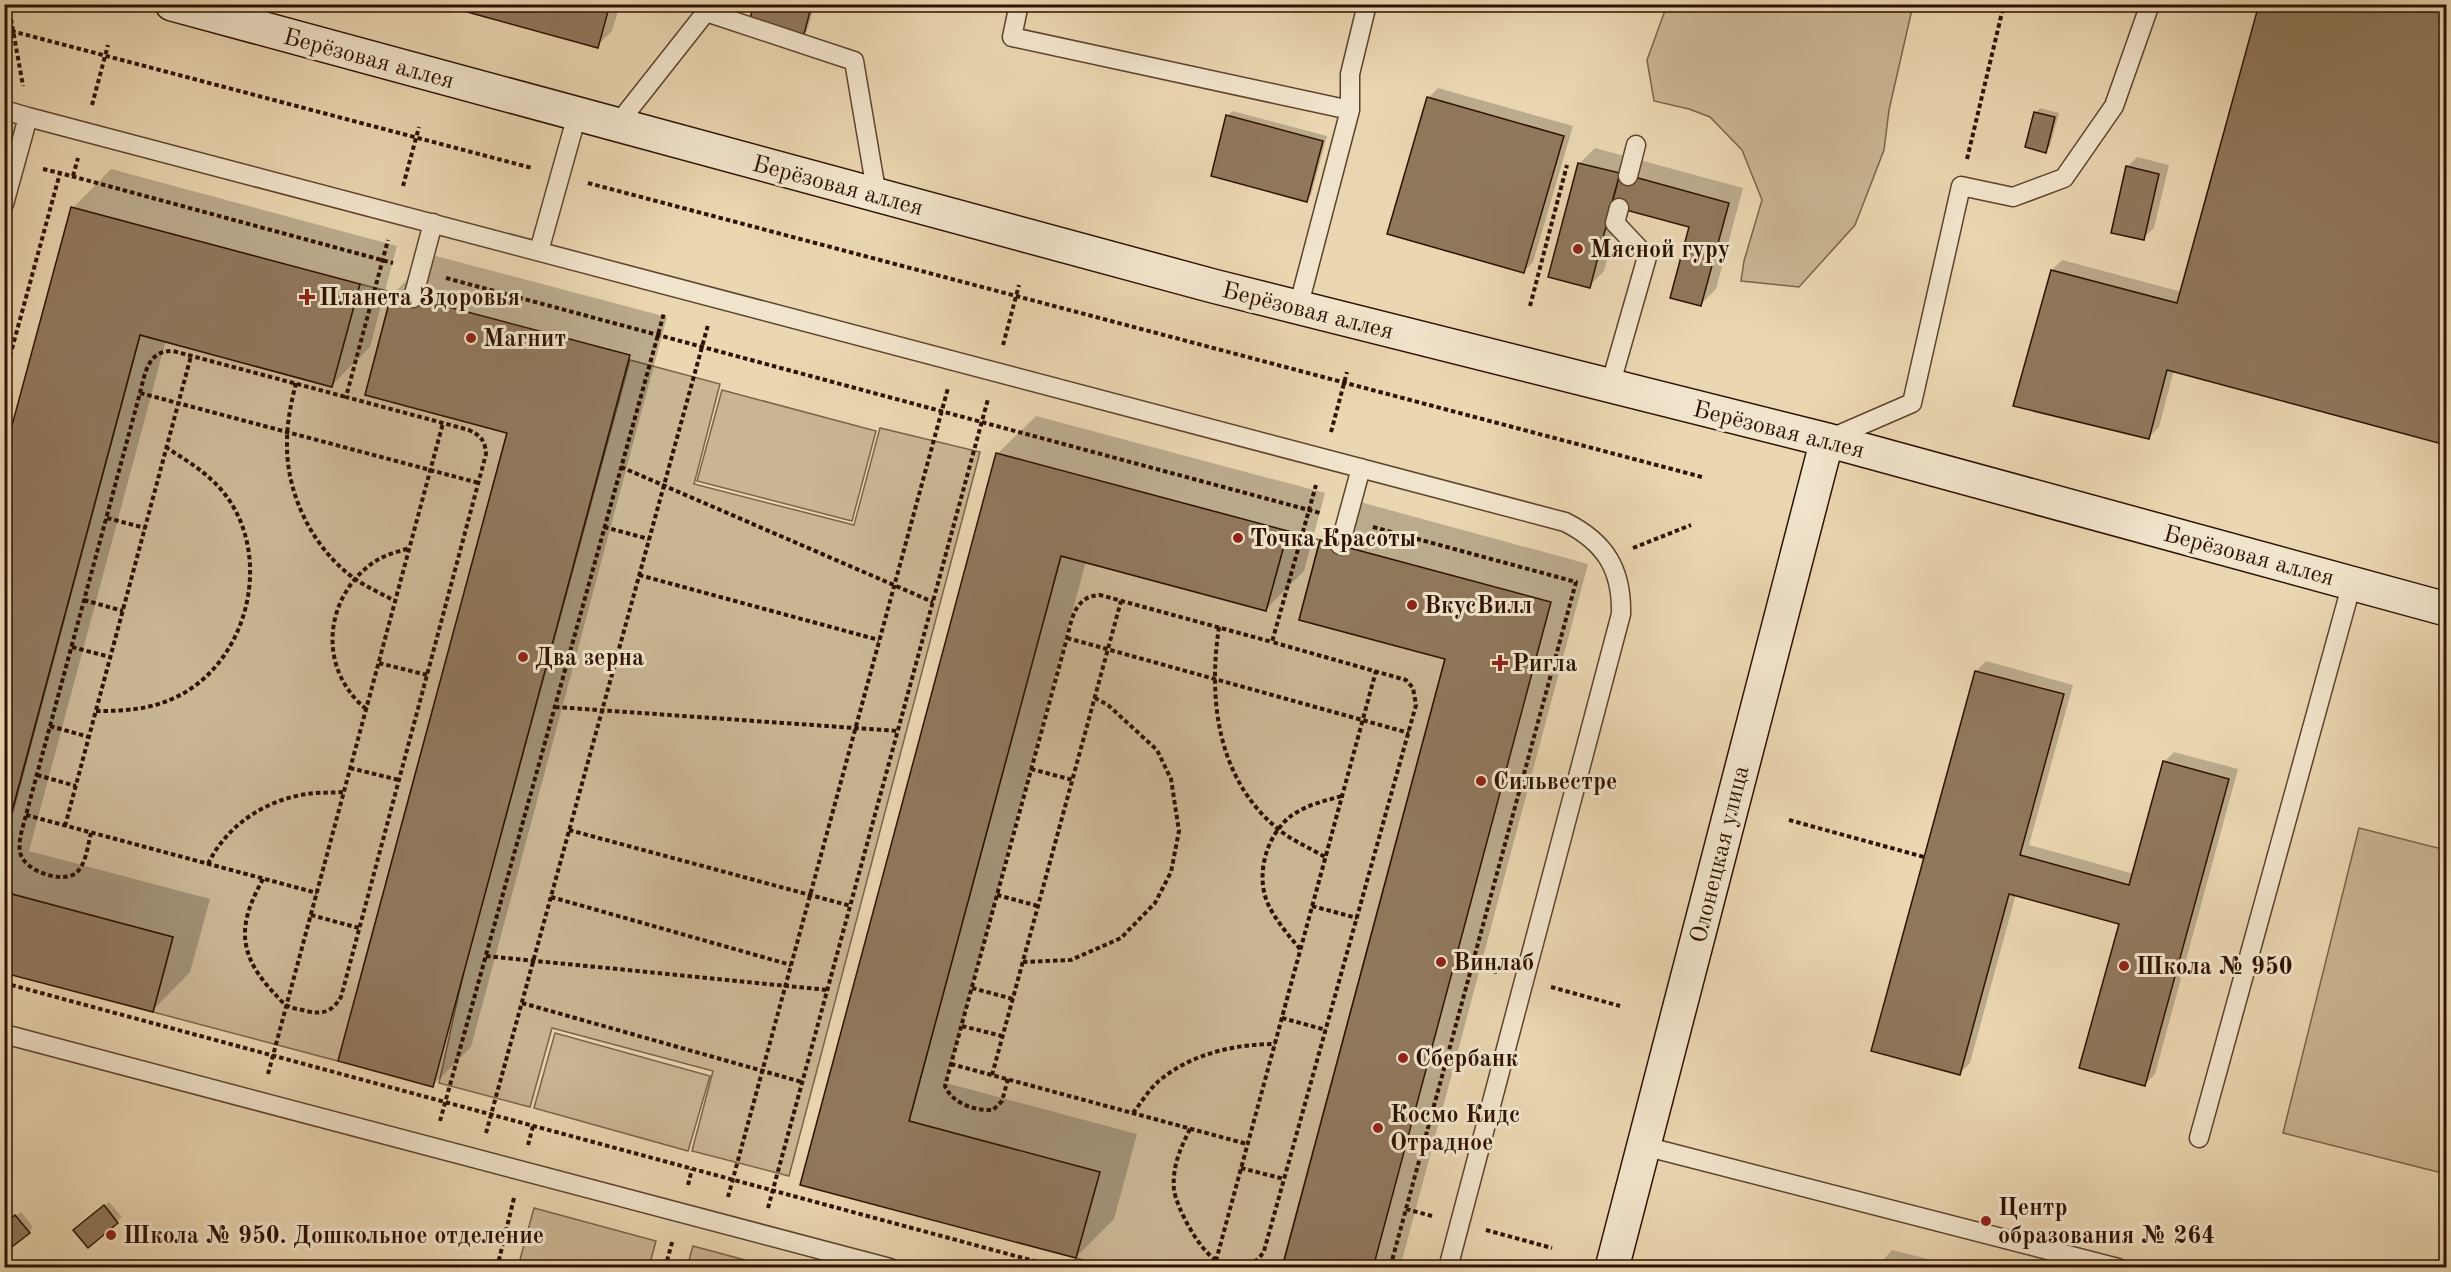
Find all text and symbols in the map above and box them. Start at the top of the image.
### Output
street label: Берёзовая аллея [280,26,457,94]
street label: Берёзовая аллея [749,153,926,221]
place label: Мясной гуру [1590,239,1730,263]
marker: Мясной гуру [1571,242,1585,256]
street label: Берёзовая аллея [1219,279,1396,345]
place label: Планета Здоровья [319,287,520,311]
marker: Планета Здоровья [300,290,314,304]
place label: Магнит [483,328,566,352]
marker: Магнит [464,331,478,345]
street label: Берёзовая аллея [1690,398,1867,464]
street label: Берёзовая аллея [2160,523,2337,591]
place label: Точка Красоты [1250,528,1416,552]
marker: Точка Красоты [1231,531,1245,545]
place label: ВкусВилл [1424,595,1532,619]
marker: ВкусВилл [1405,598,1419,612]
place label: Два зерна [535,647,644,671]
marker: Два зерна [516,650,530,664]
place label: Ригла [1512,653,1577,677]
marker: Ригла [1493,656,1507,670]
street label: Олонецкая улица [1687,763,1755,946]
place label: Сильвестре [1493,771,1617,795]
marker: Сильвестре [1474,774,1488,788]
place label: Винлаб [1453,952,1534,976]
marker: Винлаб [1434,955,1448,969]
place label: Школа № 950 [2136,955,2293,980]
marker: Школа № 950 [2117,959,2131,973]
place label: Сбербанк [1415,1048,1518,1072]
marker: Сбербанк [1396,1051,1410,1065]
place label: Космо Кидс Отрадное [1390,1104,1520,1156]
marker: Космо Кидс Отрадное [1371,1121,1385,1135]
place label: Центр образования № 264 [1998,1197,2215,1249]
marker: Центр образования № 264 [1979,1214,1993,1228]
place label: Школа № 950. Дошкольное отделение [123,1224,544,1249]
marker: Школа № 950. Дошкольное отделение [104,1228,118,1242]

